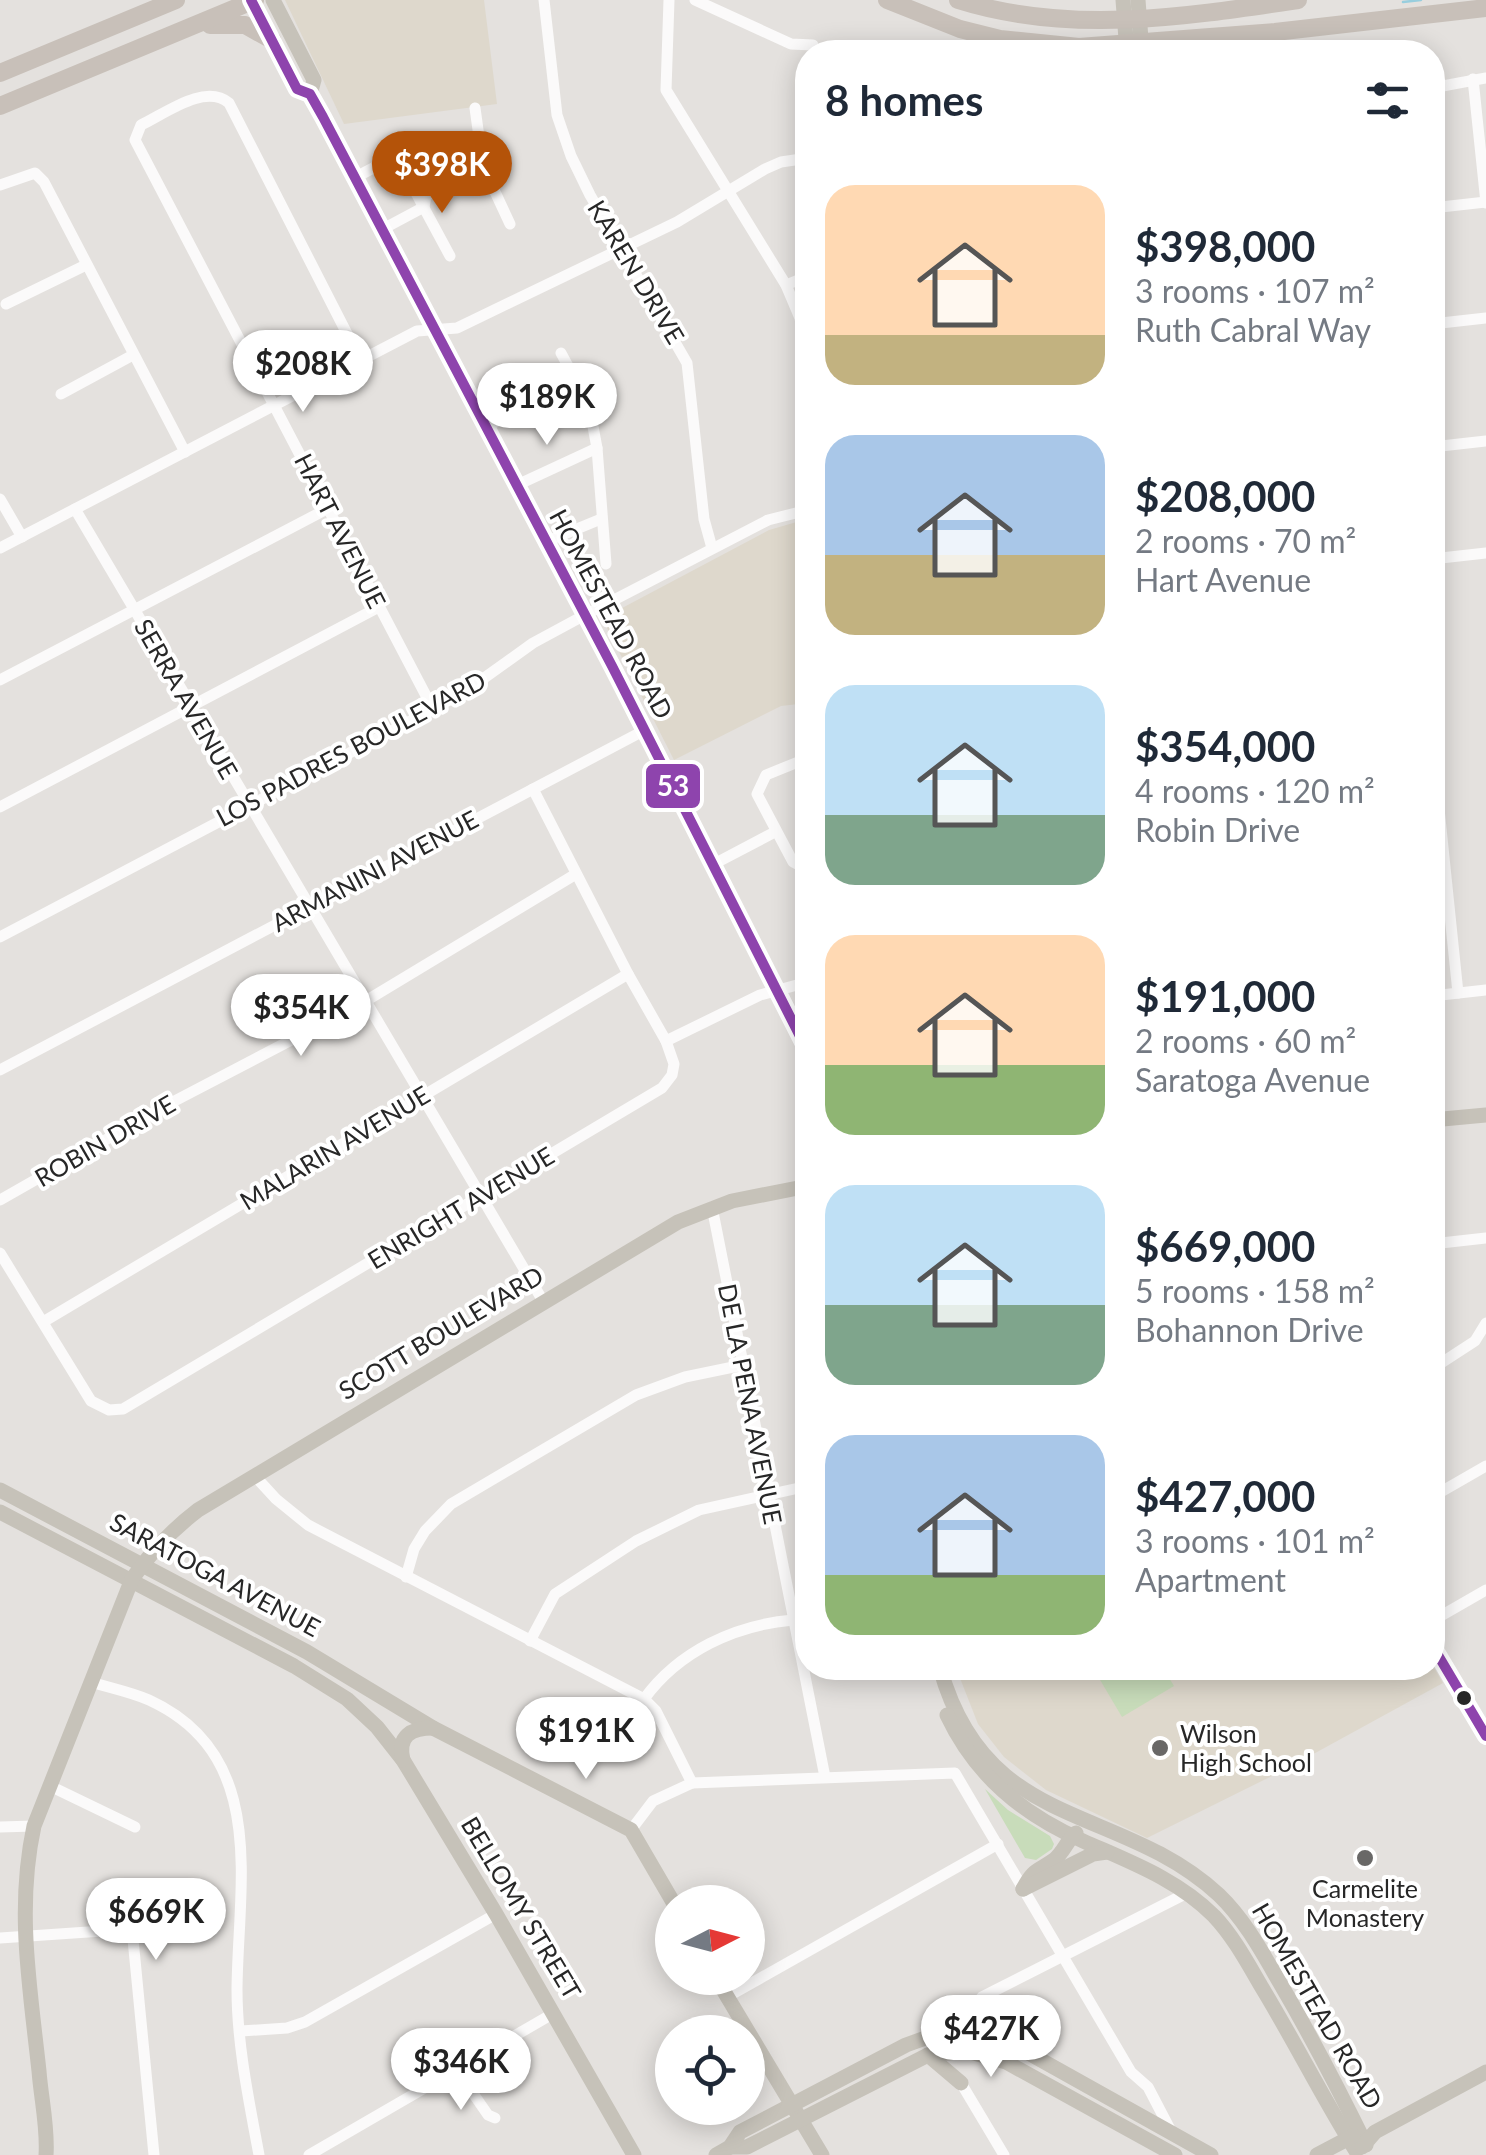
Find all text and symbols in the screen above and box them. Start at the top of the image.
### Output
icon: filters [1360,73,1415,128]
text: 8 homes [825,75,983,125]
pin: $398K [372,131,512,216]
text: $398K [394,144,490,183]
street label: KAREN DRIVE [582,194,691,349]
text: $398,000 [1135,221,1315,271]
icon: home [905,225,1025,345]
text: 3 rooms · 107 m² [1135,271,1375,310]
text: Ruth Cabral Way [1135,310,1371,349]
pin: $208K [233,330,373,415]
text: $208K [255,343,351,382]
pin: $189K [477,363,617,448]
text: $189K [499,376,595,415]
street label: HART AVENUE [289,448,393,613]
text: $208,000 [1135,471,1315,521]
icon: home [905,475,1025,595]
street label: HOMESTEAD ROAD [544,504,680,723]
text: 2 rooms · 70 m² [1135,521,1356,560]
text: Hart Avenue [1135,560,1311,599]
street label: SERRA AVENUE [129,613,245,784]
street label: LOS PADRES BOULEVARD [211,664,490,832]
text: $354,000 [1135,721,1315,771]
icon: home [905,725,1025,845]
line badge: 53 [644,762,702,810]
text: 53 [657,768,689,802]
text: 4 rooms · 120 m² [1135,771,1375,810]
street label: ARMANINI AVENUE [266,803,483,937]
text: Robin Drive [1135,810,1300,849]
text: $191,000 [1135,971,1315,1021]
pin: $354K [231,974,371,1059]
icon: home [905,975,1025,1095]
text: $354K [253,987,349,1026]
text: 2 rooms · 60 m² [1135,1021,1356,1060]
text: Saratoga Avenue [1135,1060,1370,1099]
street label: MALARIN AVENUE [234,1079,435,1216]
street label: ROBIN DRIVE [29,1088,180,1192]
street label: ENRIGHT AVENUE [362,1140,559,1275]
text: $669,000 [1135,1221,1315,1271]
icon: home [905,1225,1025,1345]
street label: SCOTT BOULEVARD [333,1259,548,1405]
text: 5 rooms · 158 m² [1135,1271,1375,1310]
street label: DE LA PENA AVENUE [713,1281,789,1527]
text: Bohannon Drive [1135,1310,1364,1349]
text: $427,000 [1135,1471,1315,1521]
icon: home [905,1475,1025,1595]
street label: SARATOGA AVENUE [105,1506,326,1642]
text: 3 rooms · 101 m² [1135,1521,1375,1560]
text: Apartment [1135,1560,1286,1599]
unlabelled marker [1454,1688,1474,1708]
pin: $191K [516,1697,656,1782]
text: $191K [538,1710,634,1749]
place label: Wilson High School [1180,1718,1312,1777]
marker: Wilson High School [1149,1737,1171,1759]
street label: BELLOMY STREET [456,1811,588,2004]
marker: Carmelite Monastery [1354,1847,1376,1869]
place label: Carmelite Monastery [1306,1873,1424,1932]
pin: $669K [86,1878,226,1963]
north arrow [655,1885,765,1995]
map controls [655,1885,765,2125]
text: $669K [108,1891,204,1930]
street label: HOMESTEAD ROAD [1247,1897,1389,2114]
pin: $427K [921,1995,1061,2080]
text: $427K [943,2008,1039,2047]
button: locate [655,2015,765,2125]
pin: $346K [391,2028,531,2113]
text: $346K [413,2041,509,2080]

